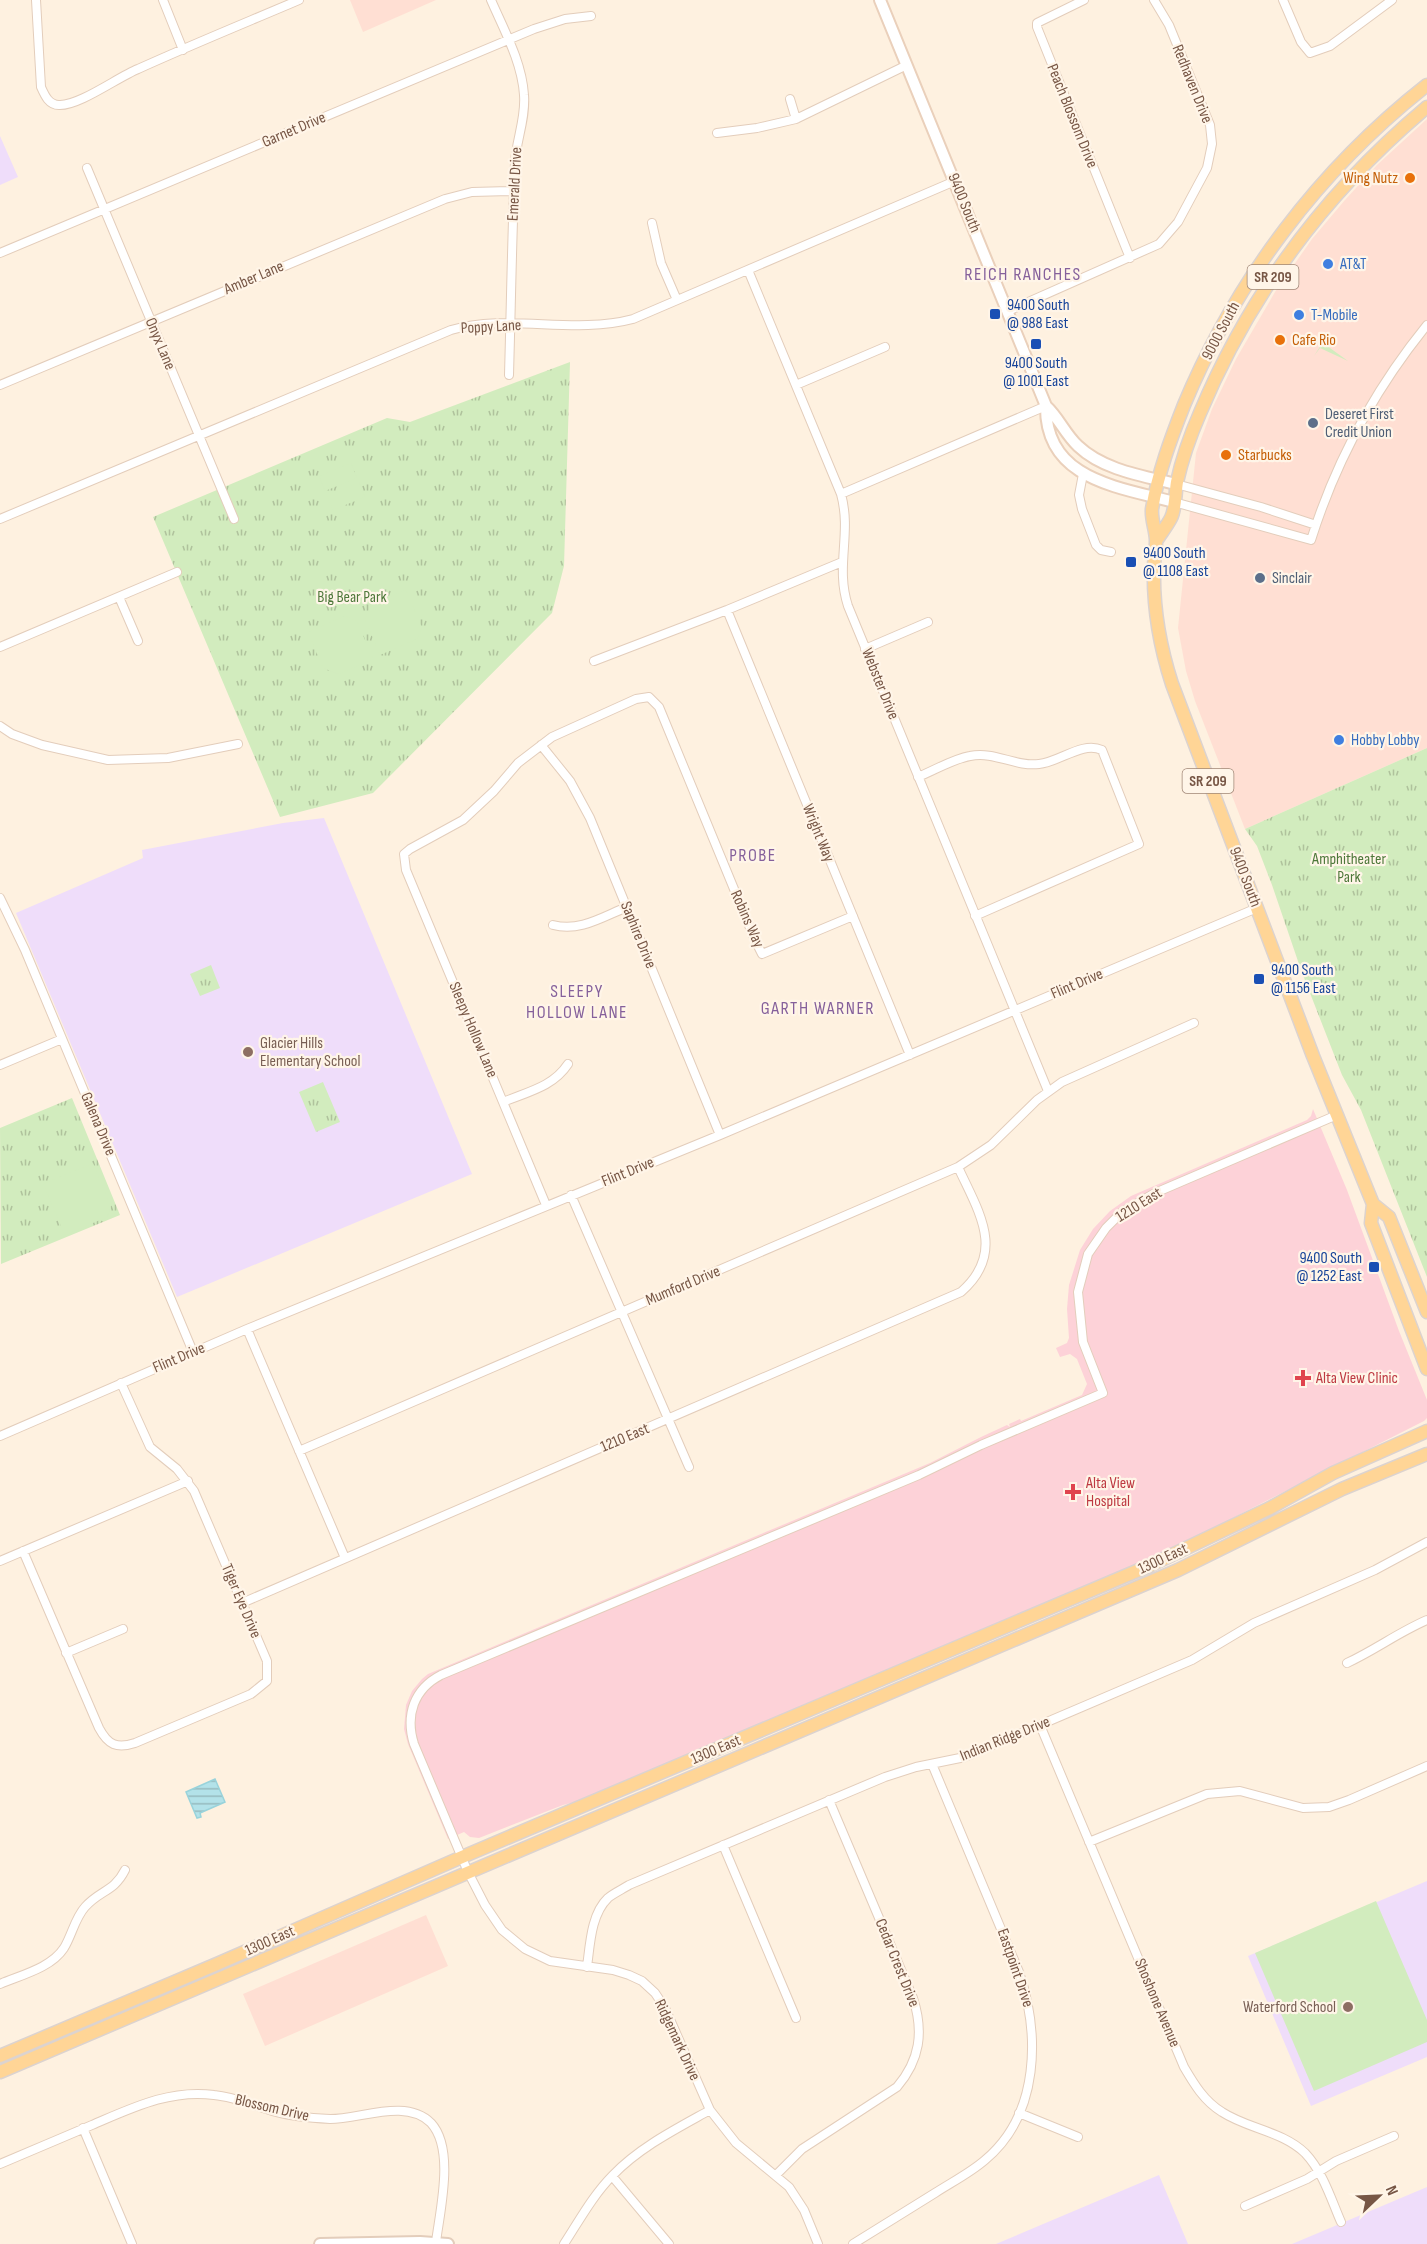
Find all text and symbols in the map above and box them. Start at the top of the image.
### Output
street label: Redhaven Drive [1168,42,1216,126]
street label: Peach Blossom Drive [1042,61,1102,171]
street label: Garnet Drive [259,108,329,152]
street label: Emerald Drive [504,147,526,221]
place label: Wing Nutz [1343,169,1398,188]
street label: 9400 South [943,170,985,236]
marker: Wing Nutz [1403,171,1417,185]
place label: AT&T [1339,255,1367,274]
street label: Amber Lane [220,257,287,299]
marker: AT&T [1321,257,1335,271]
district label: REICH RANCHES [964,264,1082,285]
road number: SR 209 [1248,265,1298,289]
place label: 9400 South @ 988 East [1007,296,1070,333]
street label: 9000 South [1198,299,1244,363]
place label: T-Mobile [1311,306,1358,325]
marker: 9400 South @ 988 East [988,307,1002,321]
marker: T-Mobile [1292,308,1306,322]
street label: Onyx Lane [141,315,179,373]
street label: Poppy Lane [460,316,522,338]
place label: Cafe Rio [1292,331,1336,350]
marker: Cafe Rio [1273,333,1287,347]
marker: 9400 South @ 1001 East [1029,337,1043,351]
place label: 9400 South @ 1001 East [1003,354,1069,391]
place label: Deseret First Credit Union [1325,405,1394,442]
marker: Deseret First Credit Union [1306,416,1320,430]
place label: Starbucks [1238,446,1292,465]
marker: Starbucks [1219,448,1233,462]
place label: 9400 South @ 1108 East [1143,544,1209,581]
marker: 9400 South @ 1108 East [1124,555,1138,569]
place label: Sinclair [1272,569,1312,588]
marker: Sinclair [1253,571,1267,585]
park label: Big Bear Park [317,588,387,607]
street label: Webster Drive [857,646,903,722]
place label: Hobby Lobby [1351,731,1419,750]
marker: Hobby Lobby [1332,733,1346,747]
road number: SR 209 [1182,769,1234,793]
street label: Wright Way [798,801,838,865]
street label: 9400 South [1225,844,1265,910]
district label: PROBE [729,845,777,866]
park label: Amphitheater Park [1311,850,1386,887]
street label: Robins Way [726,887,768,951]
street label: Saphire Drive [616,899,660,971]
place label: 9400 South @ 1156 East [1271,961,1336,998]
street label: Flint Drive [1048,965,1106,1003]
marker: 9400 South @ 1156 East [1252,972,1266,986]
street label: Sleepy Hollow Lane [444,979,502,1081]
district label: SLEEPY HOLLOW LANE [526,981,628,1023]
district label: GARTH WARNER [761,998,875,1019]
place label: Glacier Hills Elementary School [260,1034,360,1071]
marker: Glacier Hills Elementary School [241,1045,255,1059]
street label: Galena Drive [76,1089,120,1159]
street label: Flint Drive [599,1153,657,1191]
street label: 1210 East [1112,1183,1166,1227]
place label: 9400 South @ 1252 East [1296,1249,1362,1286]
marker: 9400 South @ 1252 East [1367,1260,1381,1274]
street label: Mumford Drive [643,1262,723,1310]
street label: Flint Drive [150,1339,208,1377]
marker: Alta View Clinic [1294,1369,1312,1387]
place label: Alta View Clinic [1315,1369,1398,1388]
street label: 1210 East [598,1419,652,1457]
place label: Alta View Hospital [1085,1474,1135,1511]
marker: Alta View Hospital [1064,1483,1082,1501]
street label: 1300 East [1135,1539,1191,1579]
street label: Tiger Eye Drive [217,1561,265,1641]
street label: Indian Ridge Drive [957,1712,1053,1766]
street label: 1300 East [688,1731,744,1769]
street label: Cedar Crest Drive [871,1916,923,2010]
street label: 1300 East [242,1922,298,1960]
street label: Eastpoint Drive [993,1926,1037,2010]
street label: Shoshone Avenue [1130,1956,1184,2050]
street label: Ridgemark Drive [650,1996,704,2084]
place label: Waterford School [1243,1998,1336,2017]
marker: Waterford School [1341,2000,1355,2014]
street label: Blossom Drive [233,2090,311,2126]
north arrow [1349,2166,1409,2226]
text: N [1381,2183,1402,2198]

